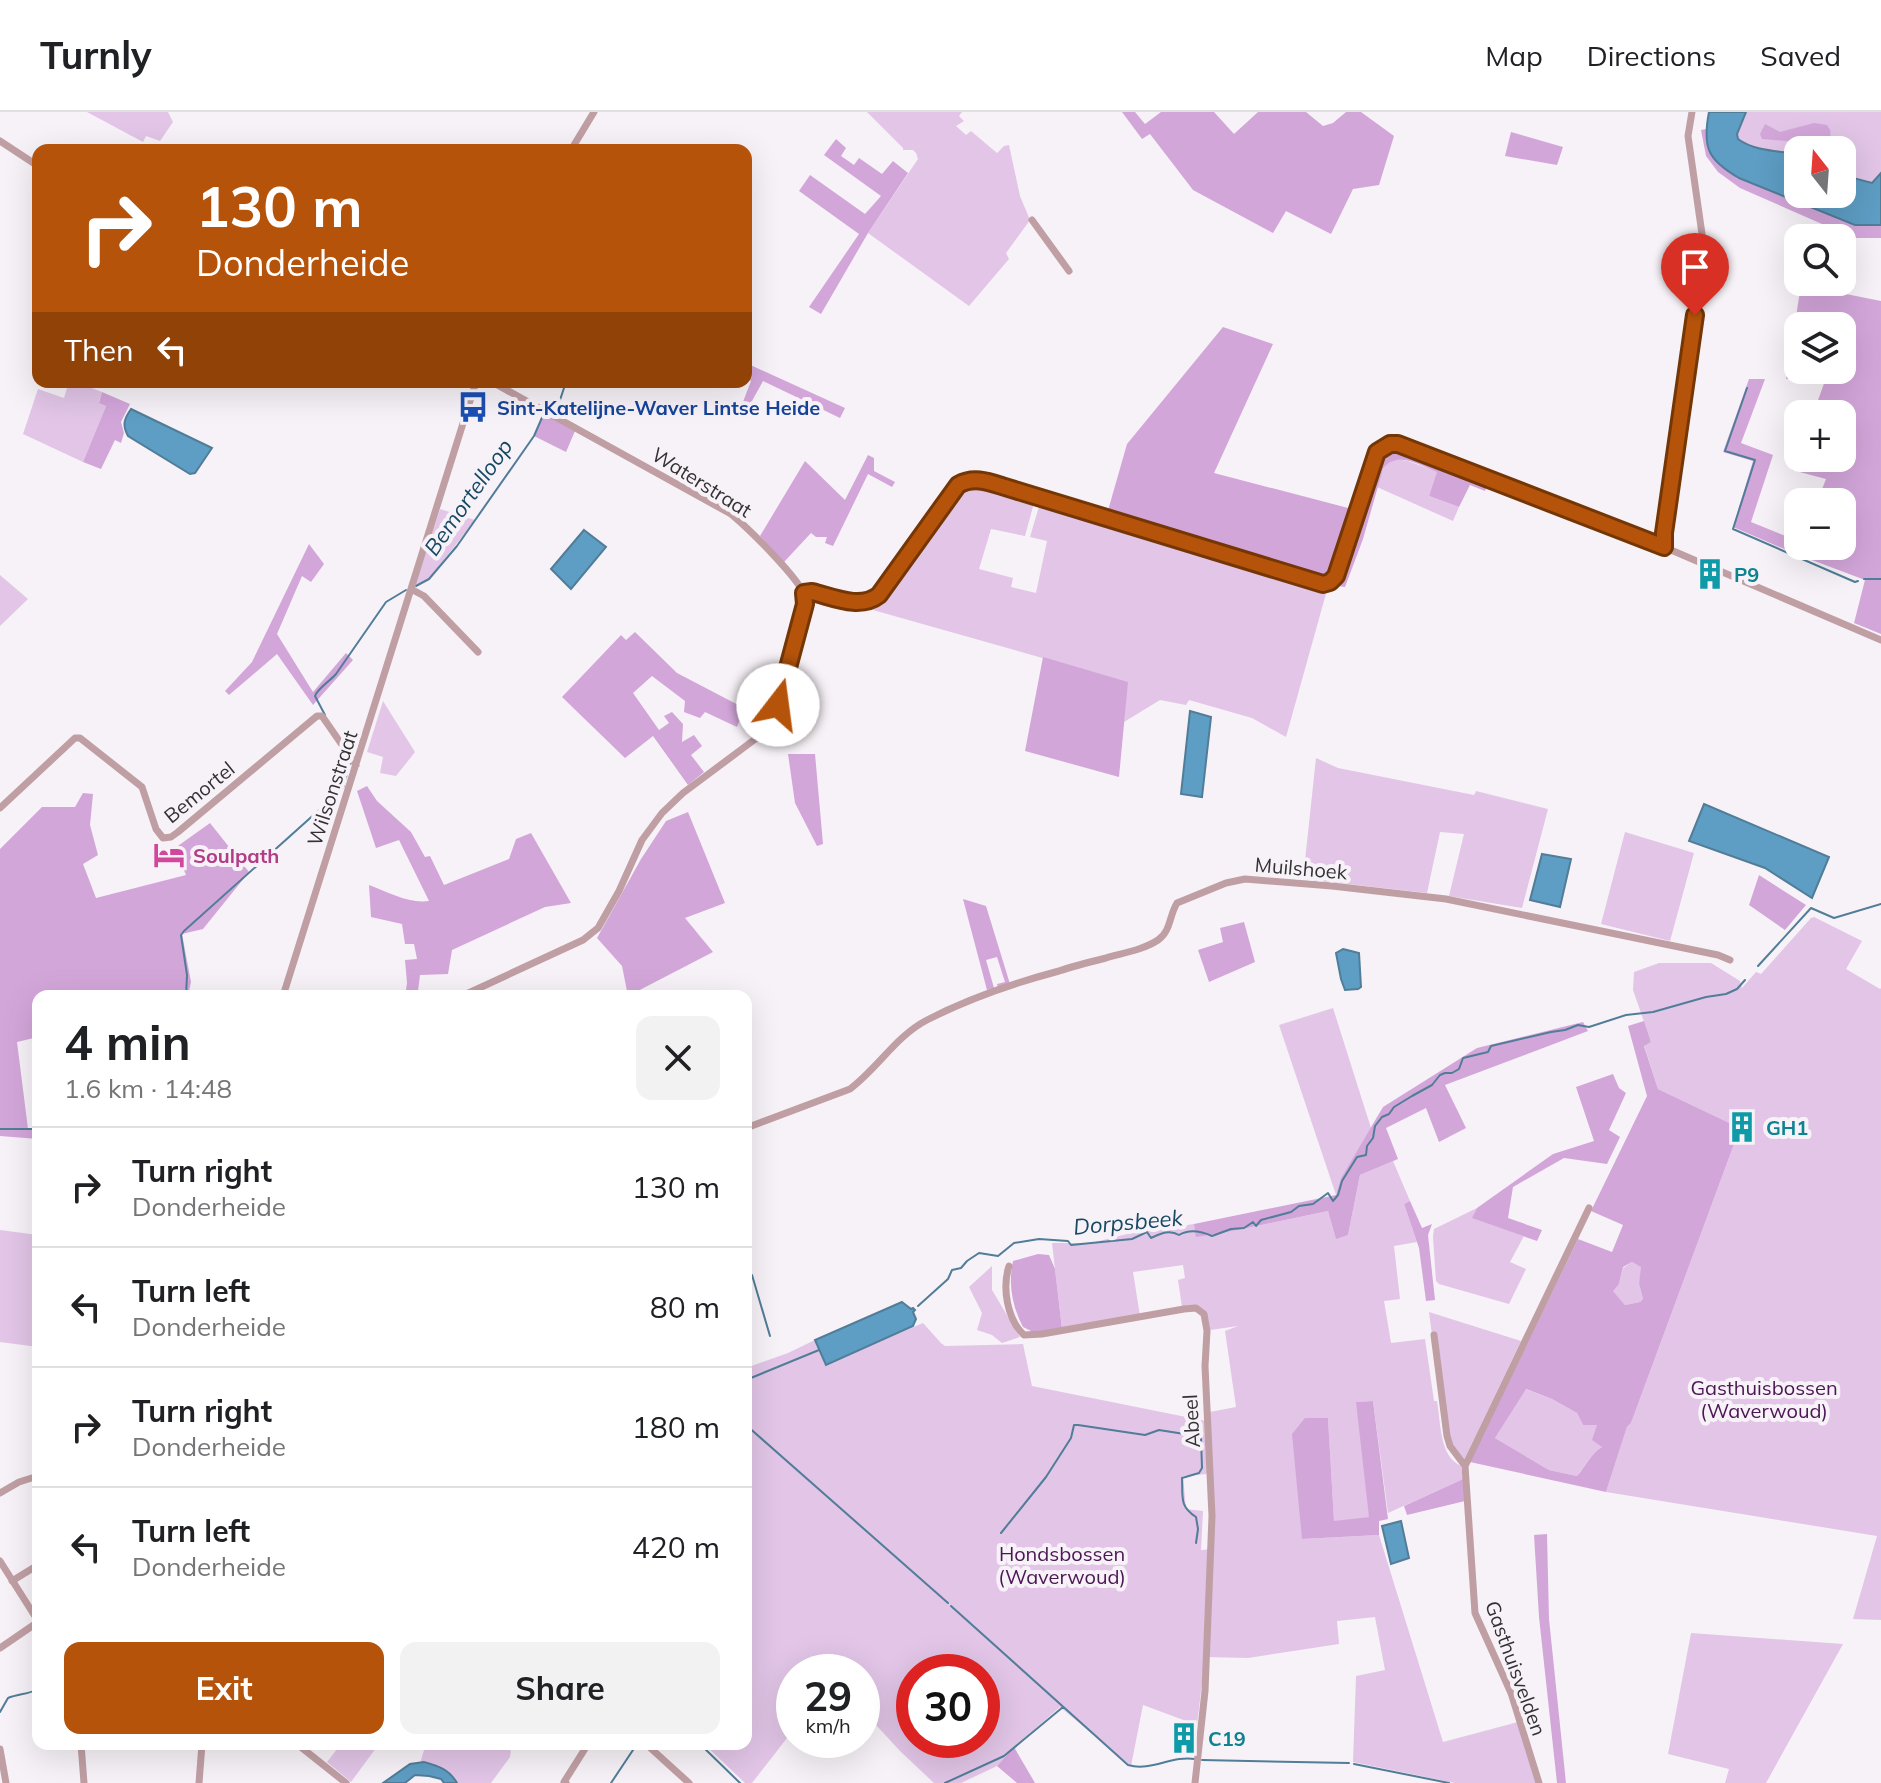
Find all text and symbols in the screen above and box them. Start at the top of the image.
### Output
text: Turnly [40,31,152,79]
text: Map [1485,38,1543,73]
text: Directions [1587,38,1716,73]
text: Saved [1760,38,1841,73]
north arrow [1784,136,1856,208]
map controls [1784,136,1856,560]
text: 130 m [196,171,363,241]
icon: right [64,176,168,280]
button: search [1784,224,1856,296]
pin [1661,233,1729,315]
text: Donderheide [196,240,409,285]
icon: arrive [1673,245,1717,289]
button: layers [1784,312,1856,384]
icon: left [150,328,194,372]
text: Then [64,331,134,369]
bus stop icon: Sint-Katelijne-Waver Lintse Heide [456,390,490,424]
place label: Sint-Katelijne-Waver Lintse Heide [497,395,820,420]
button: + [1784,400,1856,472]
water label: Bemortelloop [418,433,518,561]
street label: Waterstraat [647,441,757,523]
button: − [1784,488,1856,560]
building icon: P9 [1693,557,1727,591]
place label: P9 [1734,562,1759,587]
position arrow [736,663,820,747]
street label: Wilsonstraat [302,727,362,849]
street label: Bemortel [159,756,239,828]
hotel icon: Soulpath [152,838,186,872]
place label: Soulpath [193,843,279,868]
street label: Muilshoek [1254,852,1349,885]
text: 4 min [64,1012,191,1072]
button: close [636,1016,720,1100]
text: 1.6 km · 14:48 [64,1072,232,1105]
building icon: GH1 [1725,1110,1759,1144]
place label: GH1 [1766,1115,1808,1140]
text: Turn right [132,1152,272,1190]
icon: right [64,1165,108,1209]
text: 130 m [632,1168,720,1206]
text: Donderheide [132,1190,286,1223]
water label: Dorpsbeek [1072,1203,1184,1241]
text: Turn left [132,1272,250,1310]
icon: left [64,1285,108,1329]
text: 80 m [650,1288,720,1326]
text: Donderheide [132,1310,286,1343]
park label: Gasthuisbossen (Waverwoud) [1690,1375,1838,1423]
text: Turn right [132,1392,272,1430]
street label: Abeel [1177,1394,1205,1448]
icon: right [64,1405,108,1449]
text: 180 m [632,1408,720,1446]
text: Donderheide [132,1430,286,1463]
text: Turn left [132,1512,250,1550]
icon: left [64,1525,108,1569]
text: 420 m [632,1528,720,1566]
park label: Hondsbossen (Waverwoud) [998,1541,1126,1589]
text: Donderheide [132,1550,286,1583]
street label: Gasthuisvelden [1480,1597,1552,1739]
button: Exit [64,1642,384,1734]
button: Share [400,1642,720,1734]
speed limit sign: 30 [896,1654,1000,1758]
text: 29 [804,1671,852,1721]
text: km/h [805,1713,851,1738]
building icon: C19 [1167,1721,1201,1755]
place label: C19 [1208,1726,1246,1751]

